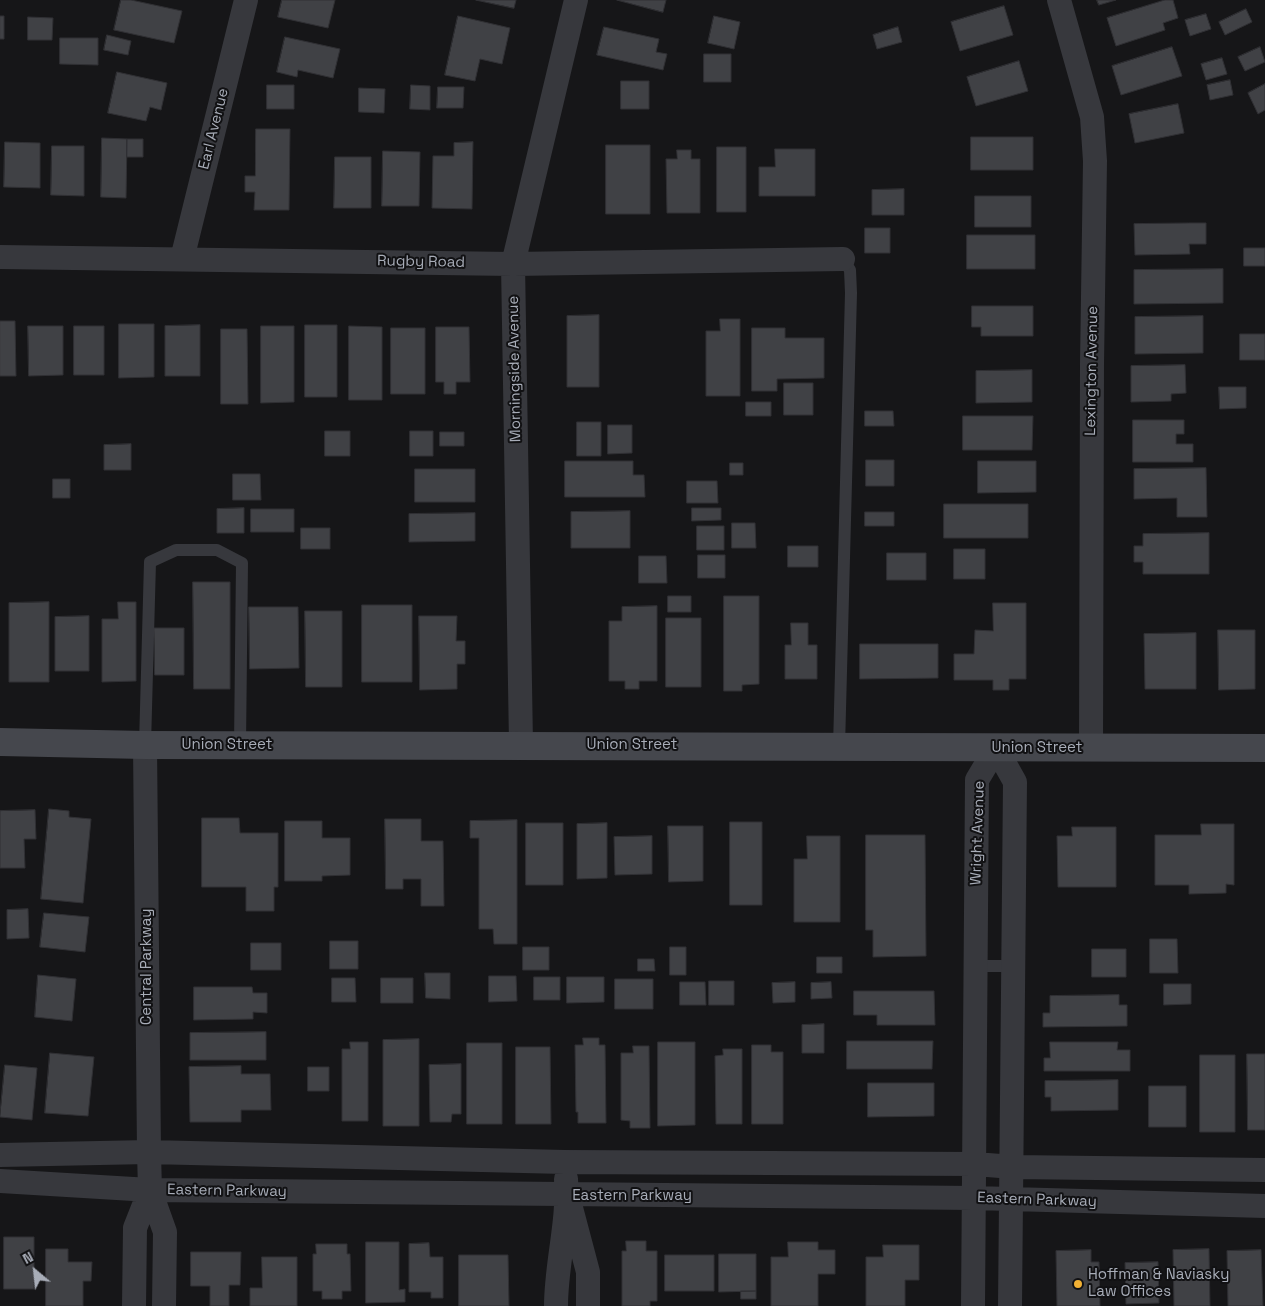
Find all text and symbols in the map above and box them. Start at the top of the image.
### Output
street label: Earl Avenue [195,86,233,172]
street label: Rugby Road [377,252,465,272]
street label: Morningside Avenue [505,296,525,442]
street label: Lexington Avenue [1082,306,1102,436]
street label: Union Street [181,736,273,754]
street label: Union Street [586,736,678,754]
street label: Union Street [991,739,1083,757]
street label: Wright Avenue [967,780,989,886]
street label: Central Parkway [138,909,156,1025]
street label: Eastern Parkway [167,1181,287,1201]
street label: Eastern Parkway [572,1187,692,1205]
street label: Eastern Parkway [977,1189,1097,1211]
north arrow [10,1246,60,1296]
text: N [20,1248,36,1268]
place label: Hoffman & Naviasky Law Offices [1088,1266,1229,1301]
marker: Hoffman & Naviasky Law Offices [1072,1278,1084,1290]

